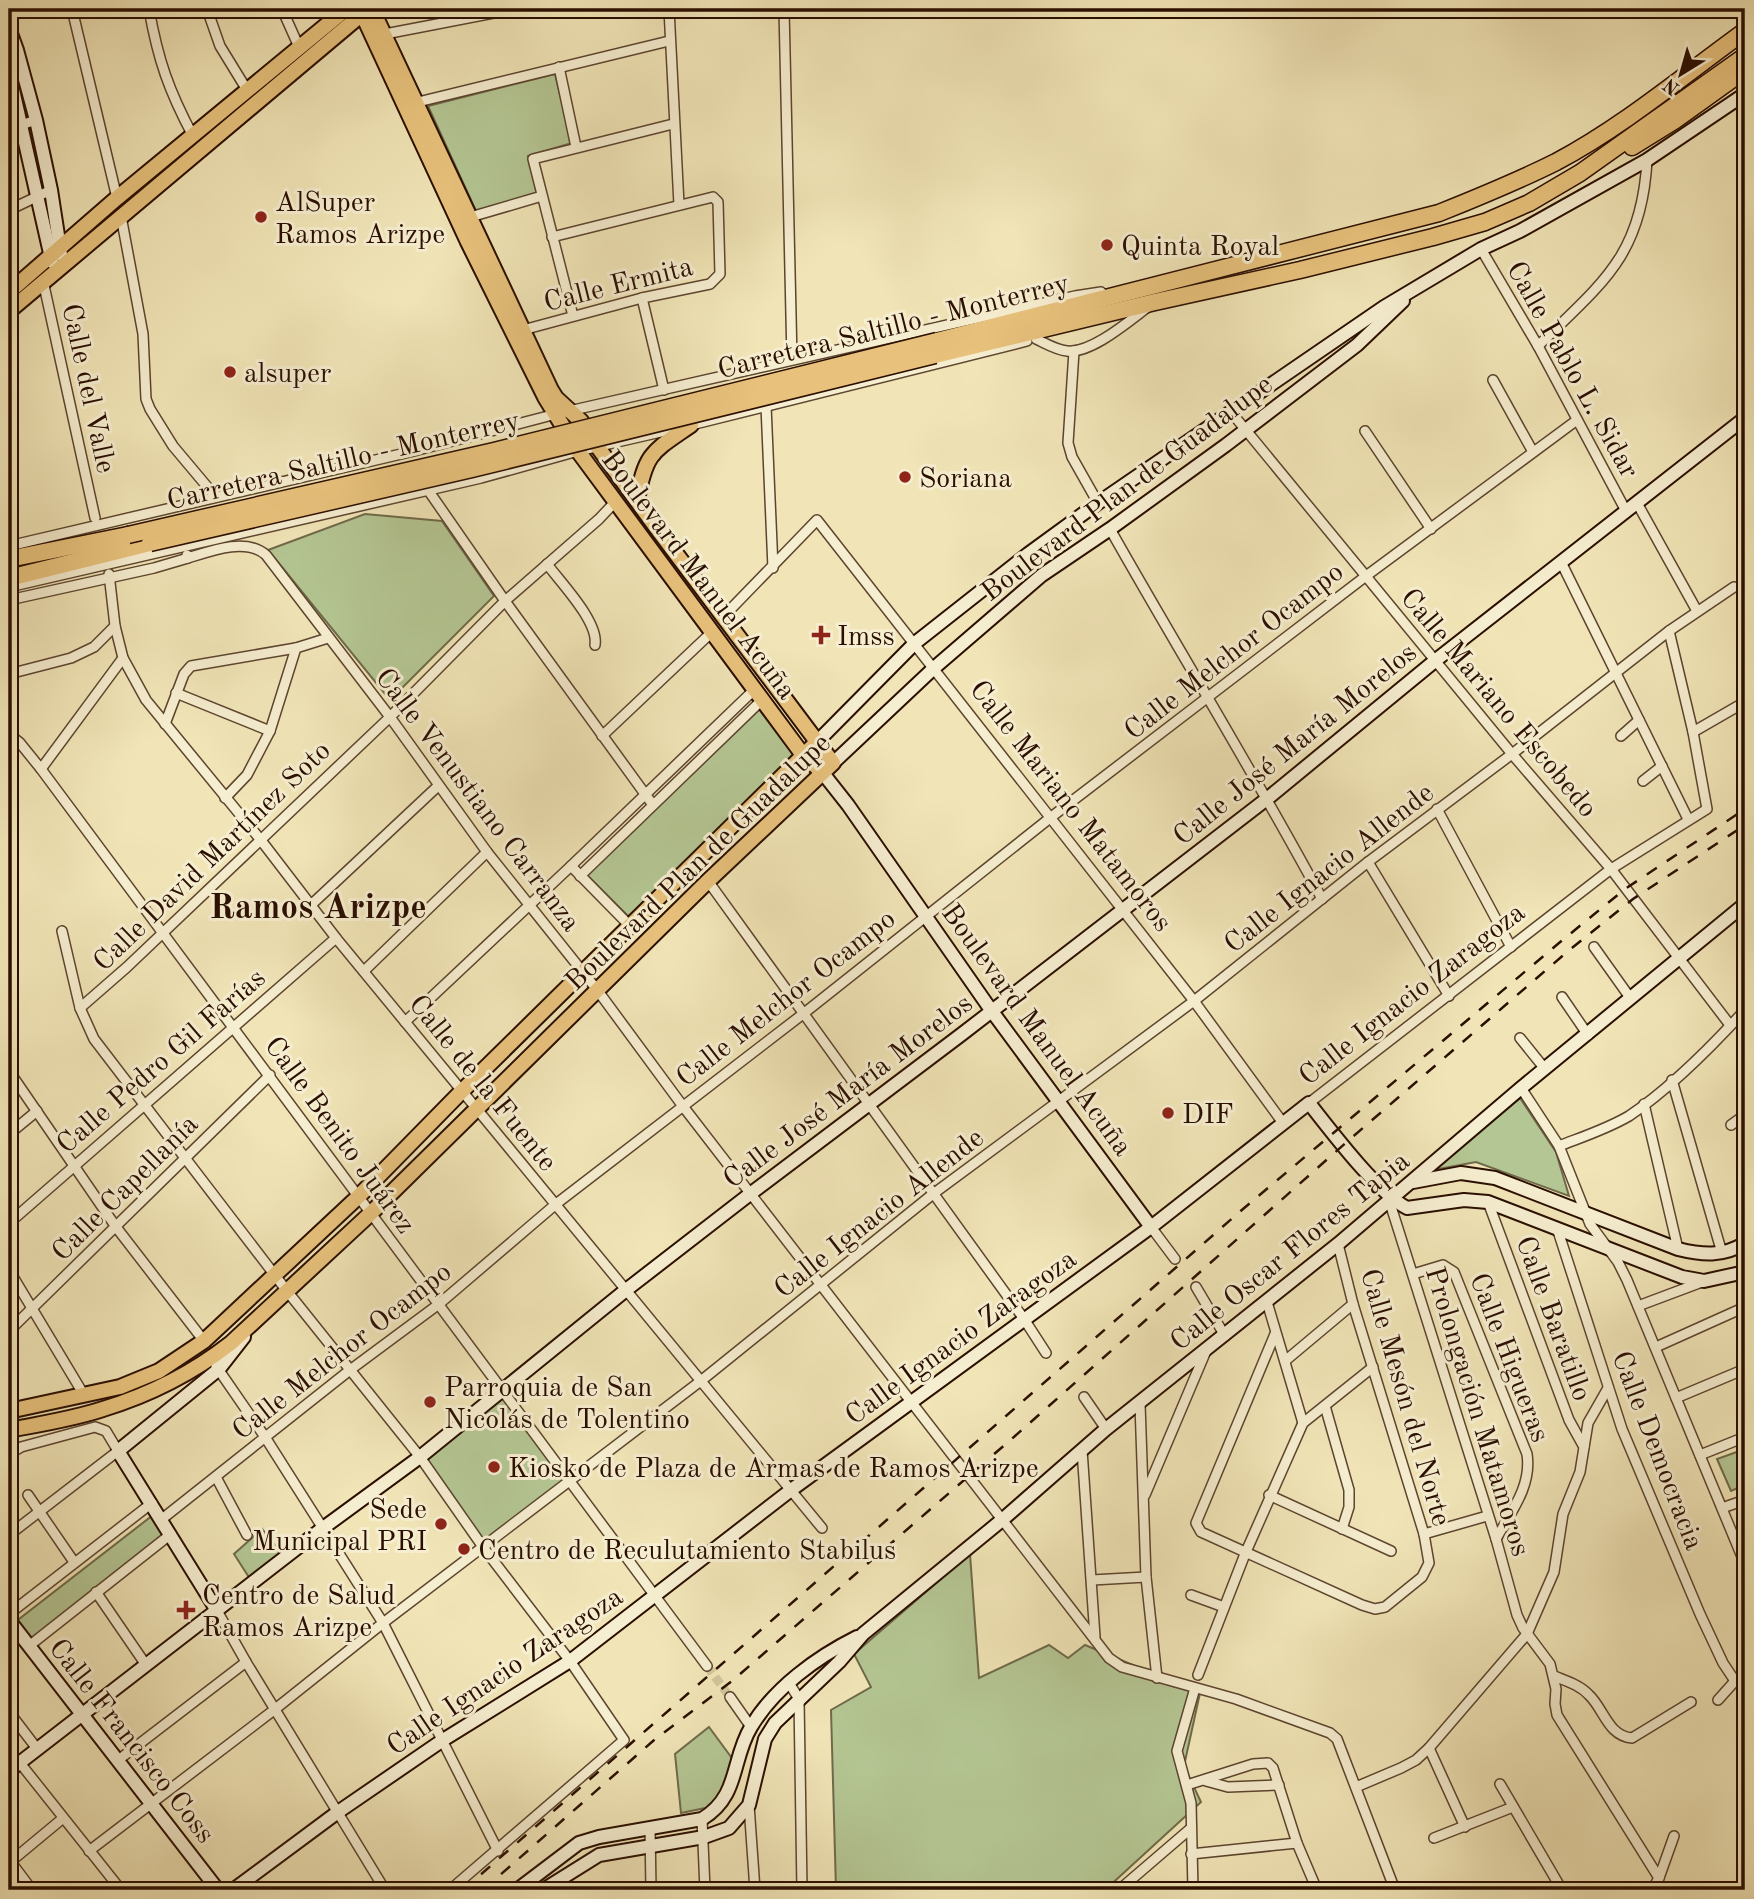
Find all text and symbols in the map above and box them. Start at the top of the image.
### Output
north arrow [1646,38,1716,108]
text: N [1660,73,1684,98]
place label: AlSuper Ramos Arizpe [275,190,445,250]
marker: AlSuper Ramos Arizpe [253,209,269,225]
place label: Quinta Royal [1121,234,1279,262]
marker: Quinta Royal [1099,237,1115,253]
street label: Calle Ermita [541,254,696,318]
street label: Calle Pablo L. Sidar [1500,257,1643,484]
street label: Carretera Saltillo - Monterrey [715,271,1073,385]
street label: Calle del Valle [55,301,119,476]
place label: alsuper [244,361,331,389]
marker: alsuper [222,364,238,380]
street label: Boulevard Plan de Guadalupe [977,371,1279,608]
street label: Carretera Saltillo - Monterrey [165,408,523,516]
street label: Boulevard Manuel Acuña [595,446,800,706]
place label: Soriana [919,466,1012,494]
marker: Soriana [897,469,913,485]
street label: Calle Melchor Ocampo [1120,558,1350,746]
street label: Calle Mariano Escobedo [1394,584,1601,824]
place label: Imss [837,624,895,652]
marker: Imss [811,625,831,645]
street label: Calle José María Morelos [1169,639,1423,852]
street label: Calle Venustiano Carranza [369,664,585,938]
street label: Calle Mariano Matamoros [963,676,1176,938]
street label: Boulevard Plan de Guadalupe [561,729,837,997]
street label: Calle David Martínez Soto [89,737,337,977]
street label: Calle Ignacio Allende [1220,779,1440,960]
district label: Ramos Arizpe [209,891,427,926]
street label: Calle Ignacio Zaragoza [1295,899,1531,1092]
street label: Boulevard Manuel Acuña [935,900,1136,1162]
street label: Calle Melchor Ocampo [672,905,902,1093]
street label: Calle Pedro Gil Farías [52,964,271,1160]
street label: Calle José María Morelos [719,990,978,1195]
street label: Calle de la Fuente [402,991,561,1177]
street label: Calle Benito Juárez [258,1032,419,1239]
place label: DIF [1182,1102,1234,1130]
marker: DIF [1160,1105,1176,1121]
street label: Calle Capellanía [48,1111,205,1268]
street label: Calle Ignacio Allende [770,1124,990,1305]
street label: Calle Oscar Flores Tapia [1166,1147,1416,1357]
street label: Calle Baratillo [1509,1233,1595,1405]
street label: Calle Ignacio Zaragoza [841,1245,1082,1431]
street label: Calle Melchor Ocampo [228,1258,458,1446]
street label: Prolongación Matamoros [1419,1264,1534,1560]
street label: Calle Mesón del Norte [1354,1266,1454,1530]
street label: Calle Higueras [1463,1270,1553,1446]
street label: Calle Democracia [1605,1348,1707,1554]
place label: Parroquia de San Nicolás de Tolentino [444,1375,690,1435]
marker: Parroquia de San Nicolás de Tolentino [422,1394,438,1410]
place label: Kiosko de Plaza de Armas de Ramos Arizpe [508,1456,1039,1484]
marker: Kiosko de Plaza de Armas de Ramos Arizpe [486,1459,502,1475]
place label: Sede Municipal PRI [252,1497,427,1557]
marker: Sede Municipal PRI [433,1516,449,1532]
place label: Centro de Reculutamiento Stabilus [478,1538,896,1566]
marker: Centro de Reculutamiento Stabilus [456,1541,472,1557]
place label: Centro de Salud Ramos Arizpe [202,1583,395,1643]
street label: Calle Ignacio Zaragoza [383,1583,629,1762]
marker: Centro de Salud Ramos Arizpe [176,1600,196,1620]
street label: Calle Francisco Coss [42,1634,219,1849]

